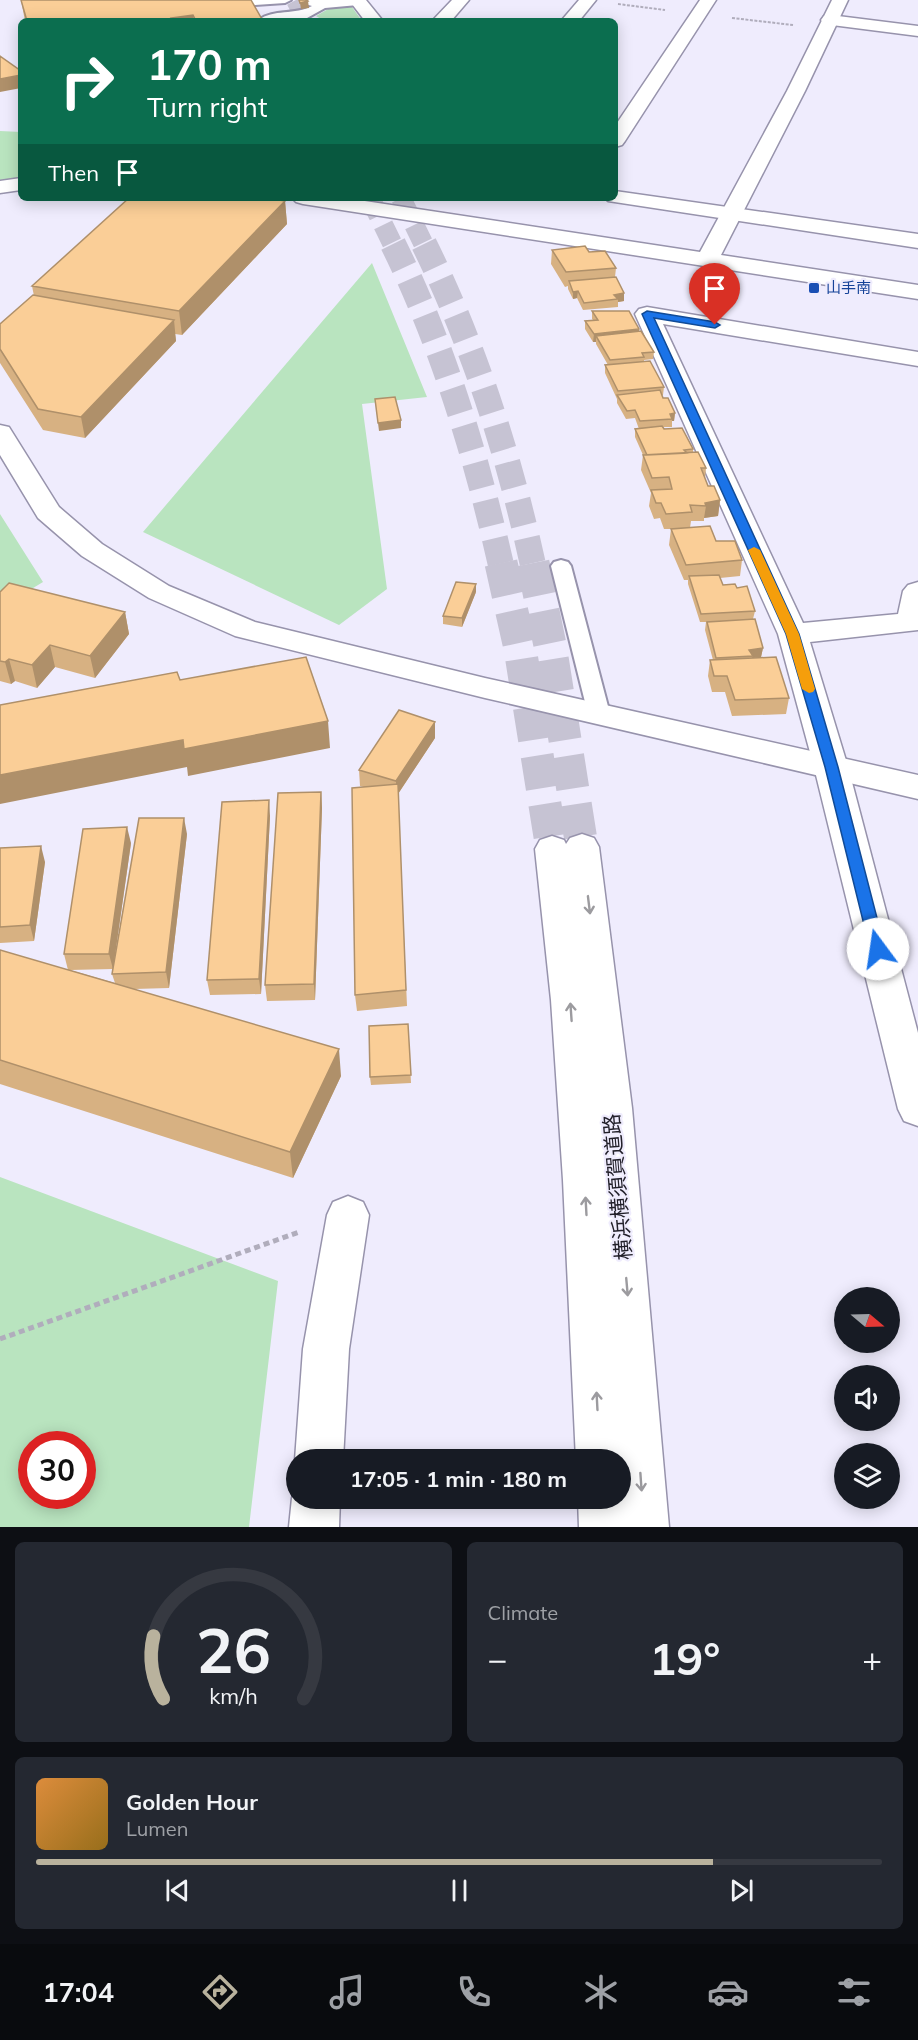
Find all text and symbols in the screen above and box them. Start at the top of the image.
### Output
text: 170 m [147,38,272,91]
icon: right [48,42,126,120]
text: Turn right [147,90,267,124]
icon: arrive [111,156,144,189]
text: Then [48,159,99,187]
pin [689,263,740,325]
icon: arrive [698,272,731,305]
place label: 山手南 [826,278,871,297]
marker: 山手南 [807,281,821,295]
one-way arrow [584,895,595,915]
position arrow [846,917,910,981]
one-way arrow [566,1002,577,1022]
street label: 横浜横須賀道路 [598,1113,636,1261]
one-way arrow [580,1197,591,1217]
one-way arrow [621,1277,632,1297]
north arrow [834,1287,900,1353]
map controls [834,1287,900,1509]
button: sound [834,1365,900,1431]
one-way arrow [591,1392,602,1412]
speed limit sign: 30 [18,1431,96,1509]
button: layers [834,1443,900,1509]
text: 17:05 · 1 min · 180 m [350,1465,567,1493]
one-way arrow [635,1471,646,1491]
text: Climate [488,1600,558,1625]
text: 26 [196,1610,271,1689]
text: 19° [649,1630,720,1686]
text: − [488,1638,507,1679]
text: + [862,1638,882,1679]
text: km/h [209,1682,257,1709]
text: Golden Hour [126,1788,258,1816]
text: Lumen [126,1816,188,1841]
icon: previous [161,1874,194,1907]
icon: pause [443,1874,476,1907]
icon: next [725,1874,758,1907]
icon: directions [199,1971,241,2013]
icon: music [326,1971,368,2013]
icon: phone [453,1971,495,2013]
icon: climate [580,1971,622,2013]
icon: car [707,1971,749,2013]
icon: filters [833,1971,875,2013]
text: 17:04 [42,1975,114,2009]

